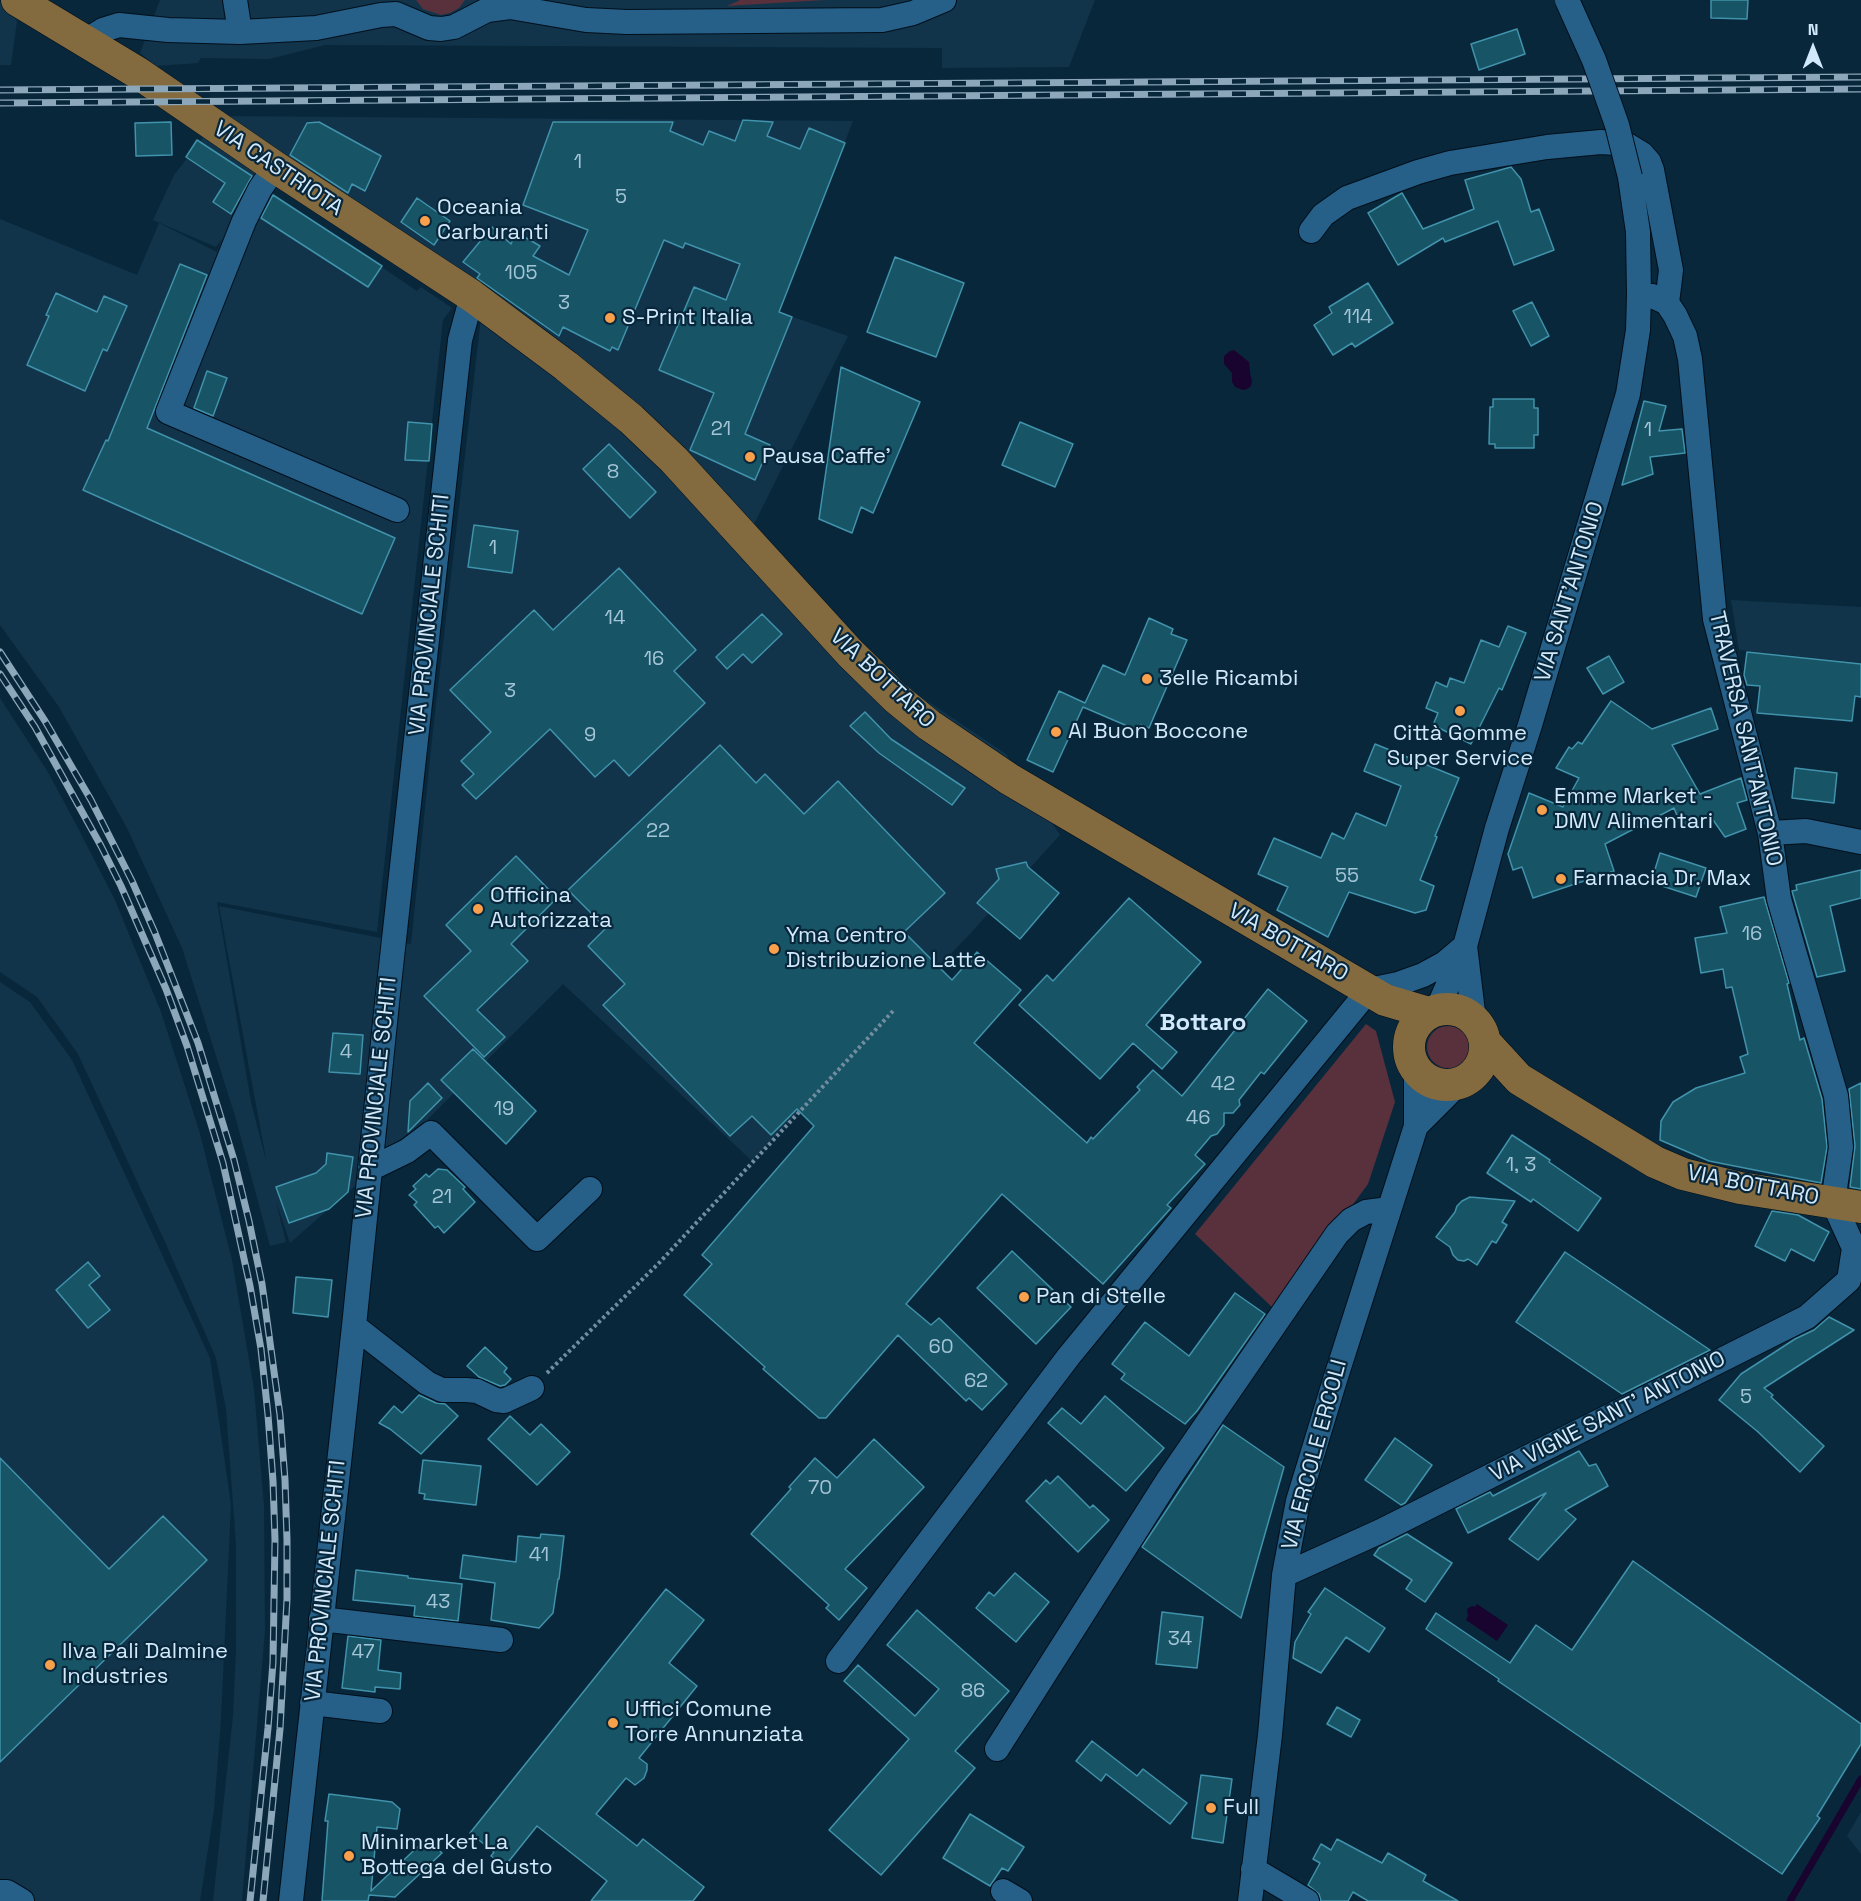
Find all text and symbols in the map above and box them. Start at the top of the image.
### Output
north arrow [1783,18,1843,78]
text: N [1808,19,1818,40]
street label: VIA CASTRIOTA [208,116,348,222]
house number: 1 [574,151,582,175]
house number: 5 [615,186,627,210]
place label: Oceania Carburanti [437,195,549,246]
marker: Oceania Carburanti [418,214,432,228]
house number: 105 [504,262,538,286]
house number: 3 [558,292,570,316]
place label: S-Print Italia [622,305,753,331]
house number: 114 [1343,306,1373,330]
marker: S-Print Italia [603,311,617,325]
house number: 21 [711,418,731,442]
house number: 1 [1644,419,1652,443]
place label: Pausa Caffe' [762,444,891,470]
marker: Pausa Caffe' [743,450,757,464]
house number: 8 [607,461,619,485]
street label: VIA PROVINCIALE SCHITI [404,493,456,737]
street label: VIA SANT'ANTONIO [1530,499,1610,685]
house number: 1 [489,537,497,561]
house number: 14 [605,607,625,631]
street label: TRAVERSA SANT'ANTONIO [1703,609,1787,869]
street label: VIA BOTTARO [824,624,940,734]
house number: 16 [644,648,664,672]
place label: 3elle Ricambi [1159,666,1298,692]
marker: 3elle Ricambi [1140,672,1154,686]
house number: 3 [504,680,516,704]
marker: Città Gomme Super Service [1453,704,1467,718]
place label: Al Buon Boccone [1068,719,1248,745]
place label: Città Gomme Super Service [1387,721,1533,772]
house number: 9 [584,724,596,748]
marker: Al Buon Boccone [1049,725,1063,739]
place label: Emme Market - DMV Alimentari [1554,784,1713,836]
marker: Emme Market - DMV Alimentari [1535,803,1549,817]
house number: 22 [646,820,670,844]
house number: 55 [1335,865,1359,889]
place label: Farmacia Dr. Max [1573,866,1751,892]
marker: Farmacia Dr. Max [1554,872,1568,886]
place label: Officina Autorizzata [490,883,612,934]
street label: VIA BOTTARO [1223,898,1353,988]
marker: Officina Autorizzata [471,902,485,916]
place label: Yma Centro Distribuzione Latte [786,923,986,974]
house number: 16 [1742,923,1762,947]
marker: Yma Centro Distribuzione Latte [767,942,781,956]
street label: VIA PROVINCIALE SCHITI [351,976,403,1220]
district label: Bottaro [1159,1009,1247,1037]
house number: 4 [340,1041,352,1065]
house number: 42 [1211,1073,1235,1097]
house number: 19 [494,1098,514,1122]
house number: 46 [1186,1107,1210,1131]
house number: 1, 3 [1506,1154,1536,1178]
street label: VIA BOTTARO [1685,1160,1821,1212]
house number: 21 [432,1186,452,1210]
place label: Pan di Stelle [1036,1284,1166,1310]
marker: Pan di Stelle [1017,1290,1031,1304]
house number: 60 [928,1336,954,1360]
street label: VIA VIGNE SANT' ANTONIO [1486,1346,1730,1488]
street label: VIA ERCOLE ERCOLI [1277,1357,1353,1553]
house number: 62 [964,1370,988,1394]
house number: 5 [1740,1386,1752,1410]
street label: VIA PROVINCIALE SCHITI [300,1459,352,1703]
house number: 70 [808,1477,832,1501]
house number: 41 [529,1544,549,1568]
house number: 43 [426,1591,450,1615]
house number: 34 [1168,1628,1192,1652]
place label: Ilva Pali Dalmine Industries [62,1639,228,1690]
house number: 47 [351,1641,375,1665]
marker: Ilva Pali Dalmine Industries [43,1658,57,1672]
house number: 86 [961,1680,985,1704]
place label: Uffici Comune Torre Annunziata [625,1697,803,1748]
marker: Uffici Comune Torre Annunziata [606,1716,620,1730]
place label: Full [1223,1795,1259,1821]
marker: Full [1204,1801,1218,1815]
place label: Minimarket La Bottega del Gusto [361,1830,553,1882]
marker: Minimarket La Bottega del Gusto [342,1849,356,1863]

